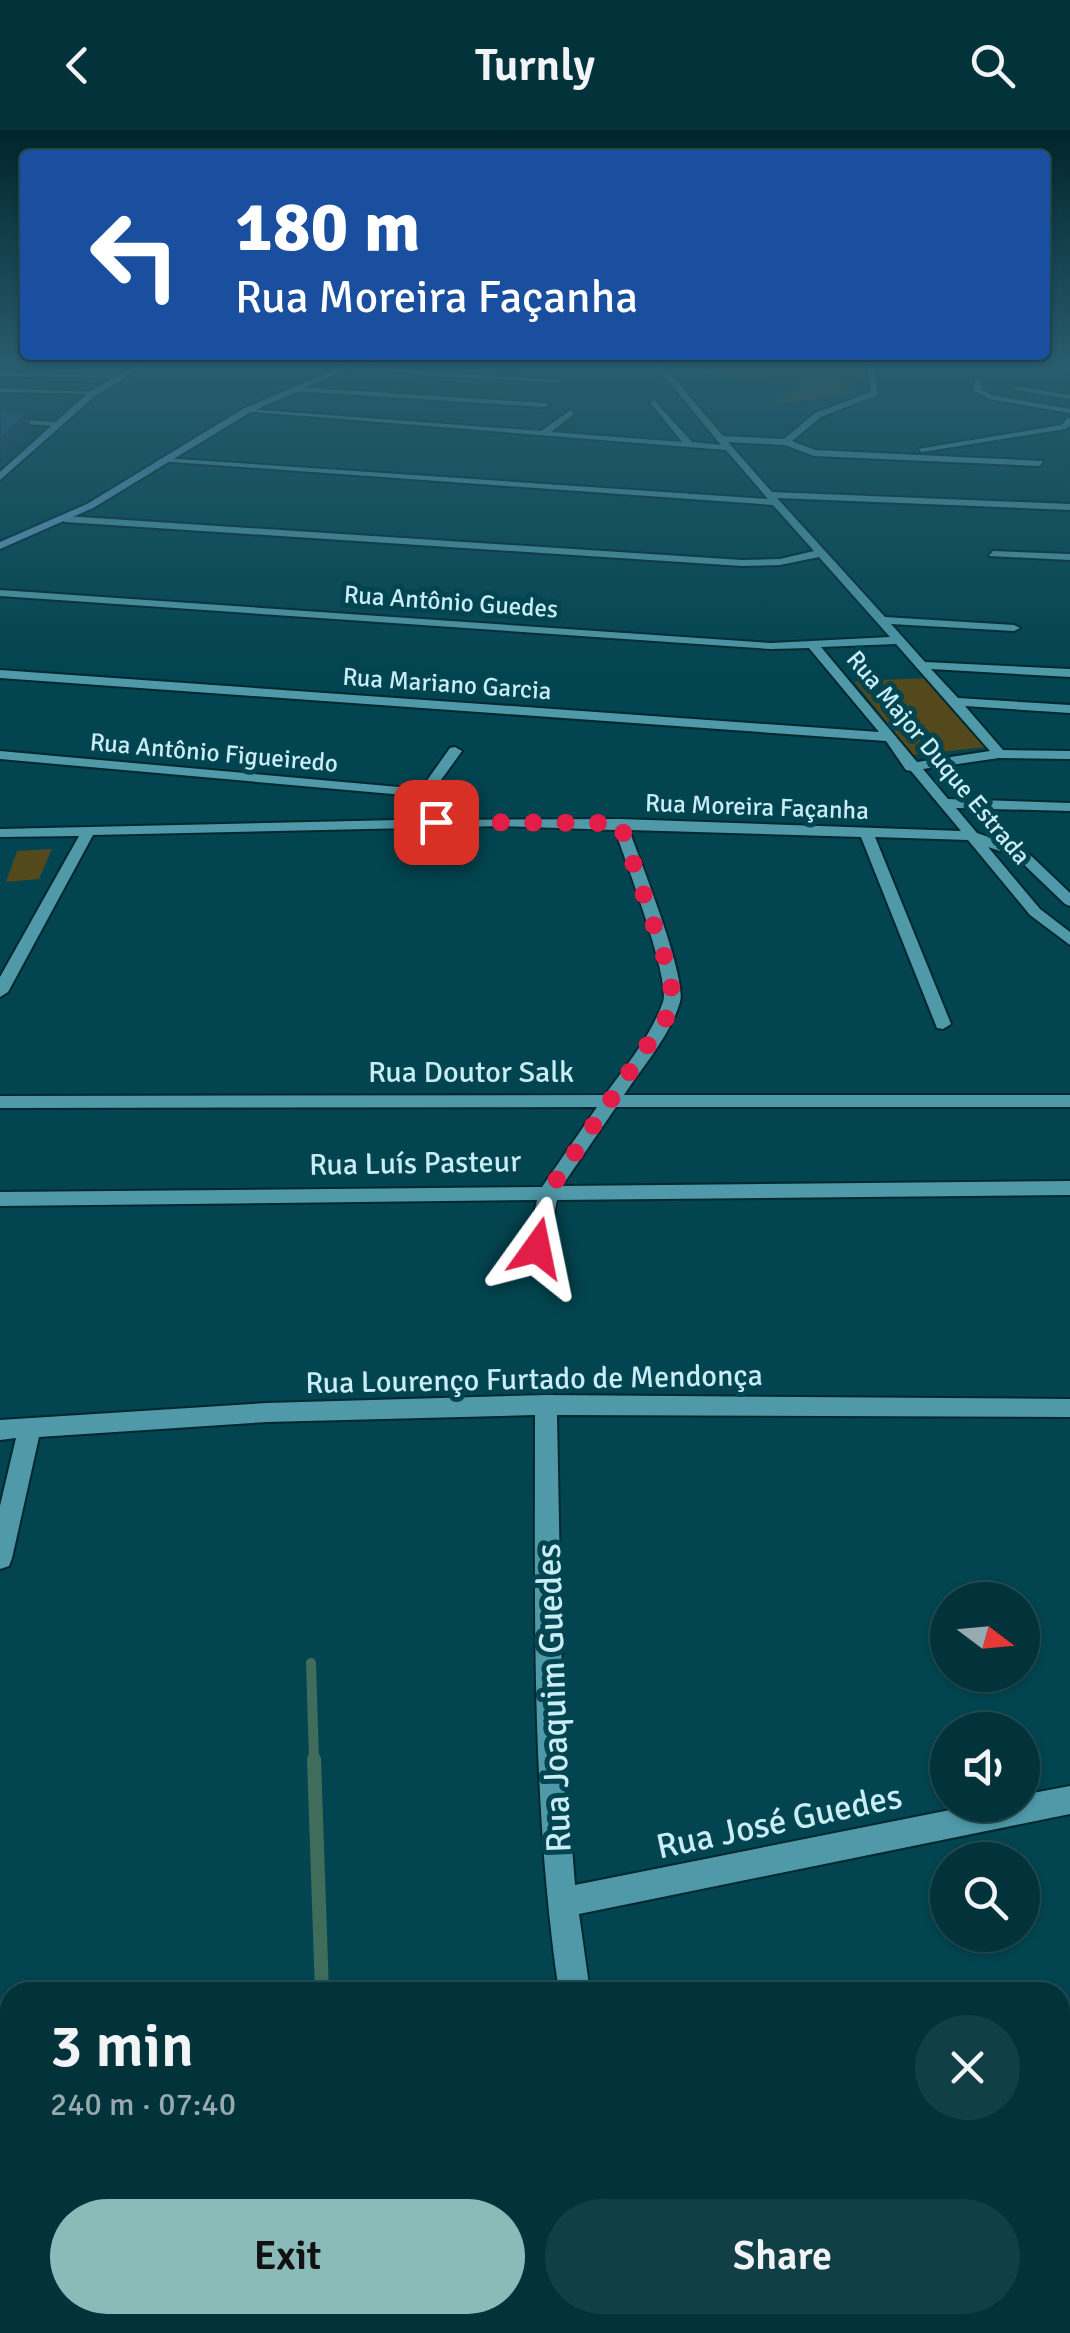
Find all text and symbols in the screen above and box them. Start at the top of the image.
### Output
icon: back [50,38,105,93]
text: Turnly [475,38,595,93]
icon: search [965,38,1020,93]
text: 180 m [235,184,420,270]
icon: left [70,190,200,320]
text: Rua Moreira Façanha [235,270,638,325]
street label: Rua Antônio Guedes [343,579,559,624]
street label: Rua Major Duque Estrada [840,644,1037,871]
street label: Rua Mariano Garcia [341,661,552,706]
street label: Rua Antônio Figueiredo [89,726,339,779]
pin [394,780,479,865]
street label: Rua Moreira Façanha [645,787,869,826]
icon: arrive [409,795,464,850]
street label: Rua Doutor Salk [368,1054,574,1091]
street label: Rua Luís Pasteur [309,1143,521,1184]
position arrow [485,1196,589,1300]
street label: Rua Lourenço Furtado de Mendonça [305,1357,763,1402]
street label: Rua Joaquim Guedes [527,1543,580,1853]
north arrow [930,1582,1040,1692]
map controls [930,1582,1040,1952]
button: sound [930,1712,1040,1822]
street label: Rua José Guedes [652,1774,906,1868]
button: search [930,1842,1040,1952]
text: 3 min [50,2010,194,2084]
button: close [915,2015,1020,2120]
text: 240 m · 07:40 [50,2085,236,2124]
button: Exit [50,2199,525,2314]
button: Share [545,2199,1020,2314]

